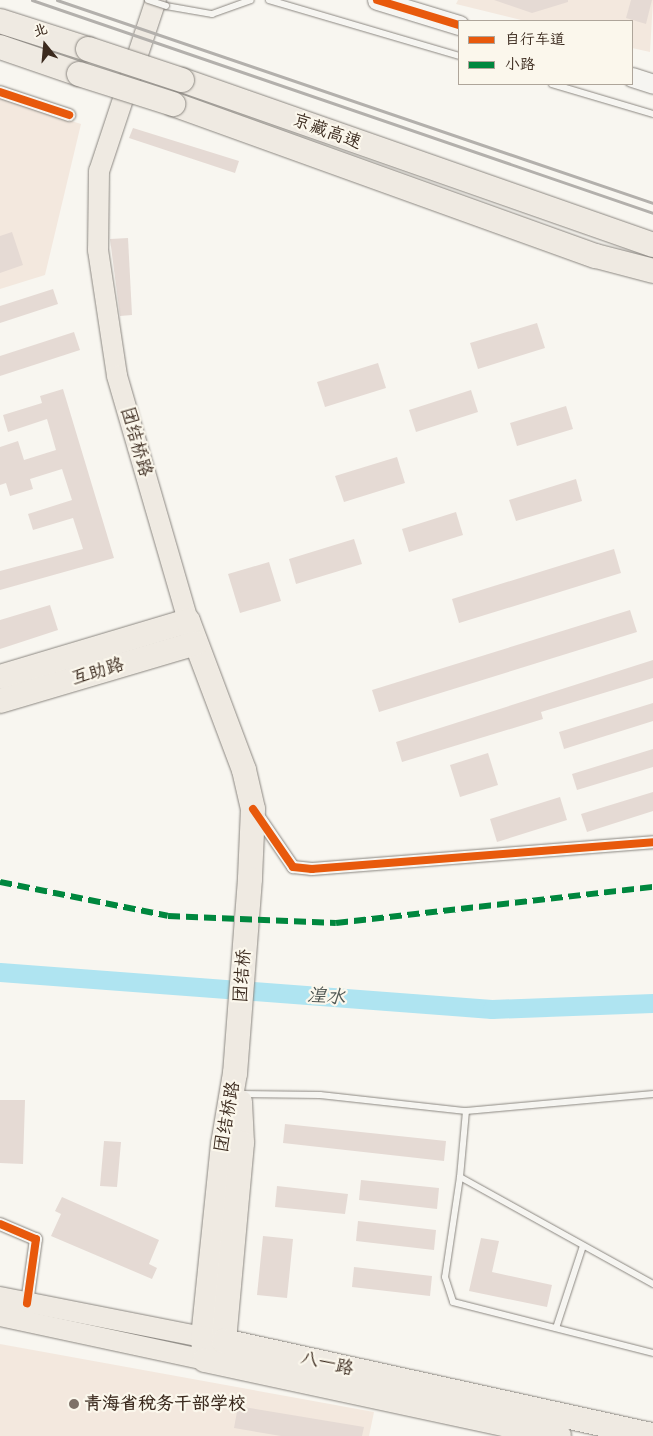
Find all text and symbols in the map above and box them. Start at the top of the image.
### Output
text: 北 [31,19,50,42]
north arrow [20,20,70,70]
legend [458,20,633,85]
text: 自行车道 [505,29,565,50]
text: 小路 [505,54,535,75]
street label: 京藏高速 [289,110,365,154]
street label: 团结桥路 [116,404,156,480]
street label: 互助路 [69,654,127,690]
street label: 团结桥 [230,948,256,1004]
water label: 湟水 [306,984,346,1010]
street label: 团结桥路 [211,1080,245,1154]
street label: 八一路 [298,1347,356,1381]
place label: 青海省税务干部学校 [84,1393,246,1415]
marker: 青海省税务干部学校 [68,1398,80,1410]

